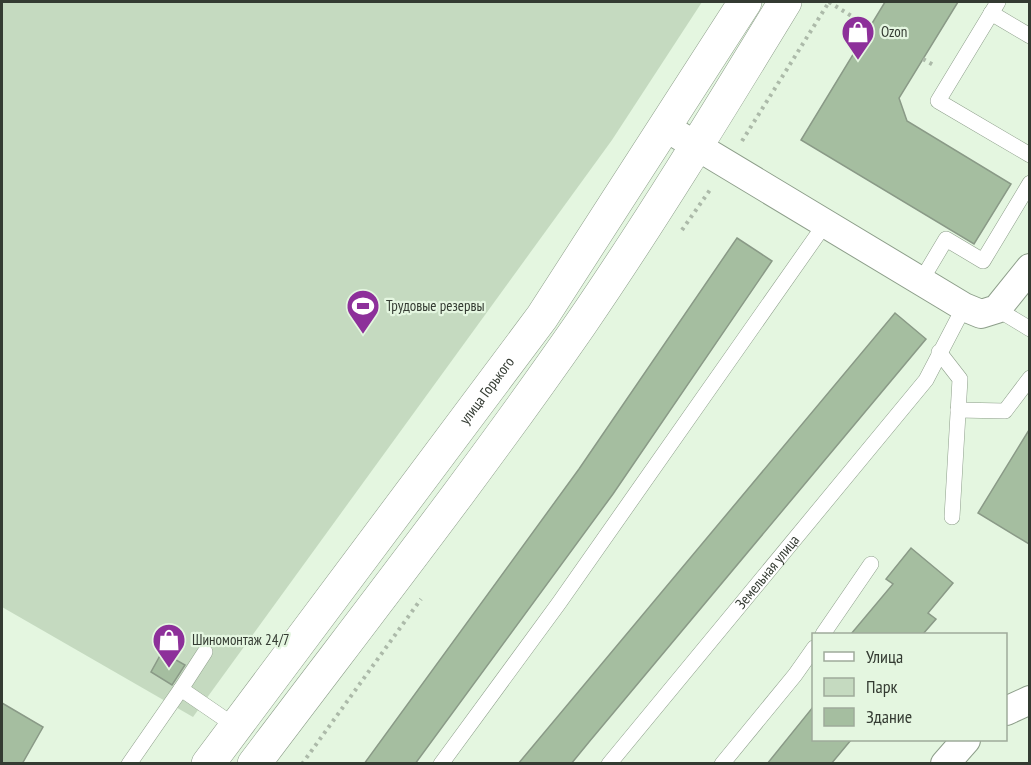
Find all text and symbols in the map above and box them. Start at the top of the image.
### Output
shop icon: Ozon [840,14,876,61]
place label: Ozon [881,22,907,41]
sports icon: Трудовые резервы [345,288,381,335]
place label: Трудовые резервы [386,296,485,315]
street label: улица Горького [455,353,518,428]
street label: Земельная улица [731,531,803,613]
shop icon: Шиномонтаж 24/7 [151,622,187,669]
place label: Шиномонтаж 24/7 [192,630,290,649]
legend [812,633,1007,741]
text: Улица [866,645,903,668]
text: Парк [866,675,897,698]
text: Здание [866,705,912,728]

